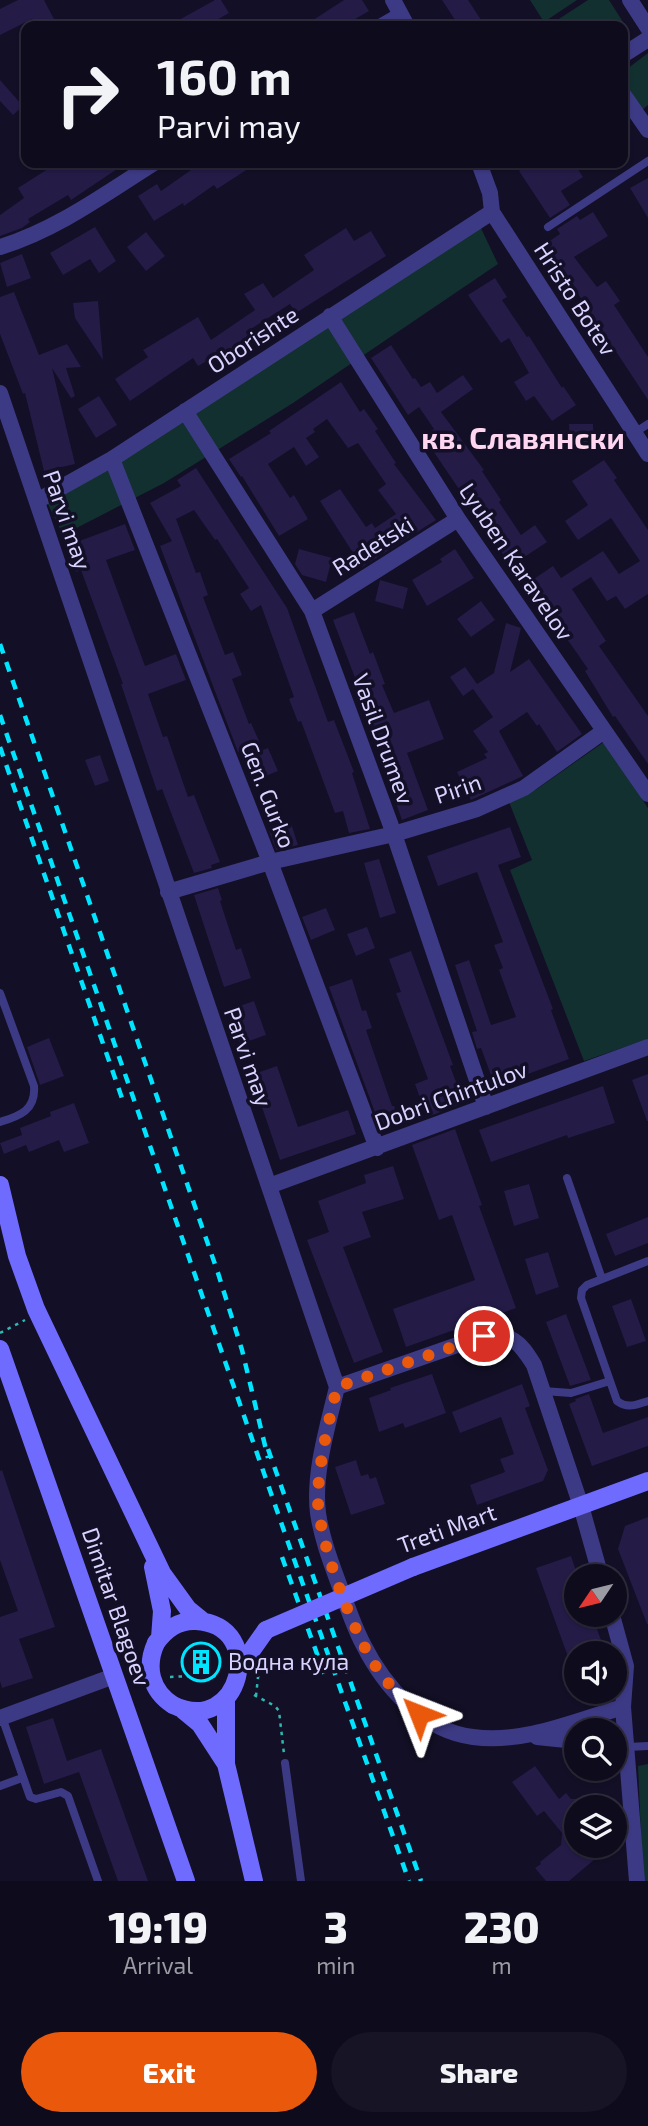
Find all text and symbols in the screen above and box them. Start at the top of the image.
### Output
text: 160 m [157,46,292,105]
icon: right [42,49,133,140]
text: Parvi may [157,106,301,144]
street label: Hristo Botev [529,237,623,360]
street label: Oborishte [202,299,303,379]
district label: кв. Славянски [421,419,625,455]
street label: Parvi may [38,466,98,573]
street label: Lyuben Karavelov [454,477,580,645]
street label: Radetski [327,509,418,581]
street label: Vasil Drumev [347,670,421,808]
street label: Gen. Gurko [236,737,302,852]
street label: Pirin [431,767,485,809]
street label: Parvi may [219,1003,279,1110]
street label: Dobri Chintulov [370,1054,531,1136]
pin [454,1306,514,1366]
icon: arrive [465,1317,503,1355]
street label: Treti Mart [394,1497,500,1559]
street label: Dimitar Blagoev [77,1524,157,1690]
north arrow [564,1564,626,1628]
map controls [564,1564,627,1858]
building icon: Водна кула [180,1641,222,1683]
button: sound [564,1641,627,1704]
place label: Водна кула [228,1647,349,1676]
position arrow [382,1677,456,1751]
button: search [564,1718,627,1781]
button: layers [564,1795,627,1858]
text: 19:19 [108,1901,208,1951]
text: 3 [324,1901,348,1951]
text: 230 [464,1901,540,1951]
text: Arrival [123,1951,193,1979]
text: min [316,1951,355,1979]
text: m [492,1951,512,1979]
button: Exit [21,2032,317,2112]
button: Share [331,2032,627,2112]

